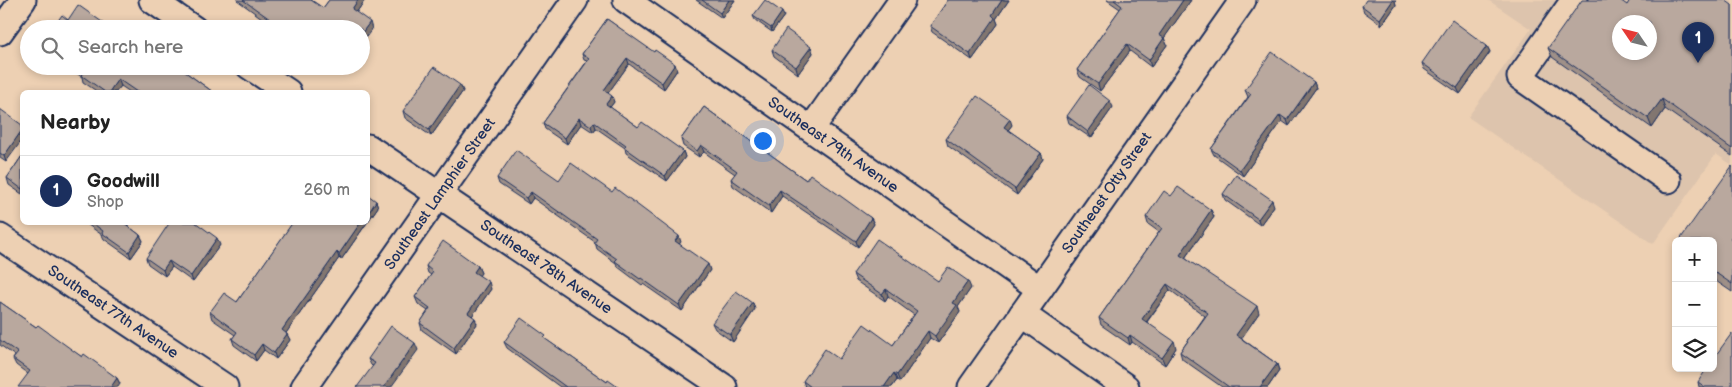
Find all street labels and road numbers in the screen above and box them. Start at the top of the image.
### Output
street label: Southeast 79th Avenue [764,93,902,197]
street label: Southeast Lamphier Street [380,114,500,274]
street label: Southeast Otty Street [1058,128,1156,257]
street label: Southeast 78th Avenue [476,216,616,318]
street label: Southeast 77th Avenue [44,261,182,363]

